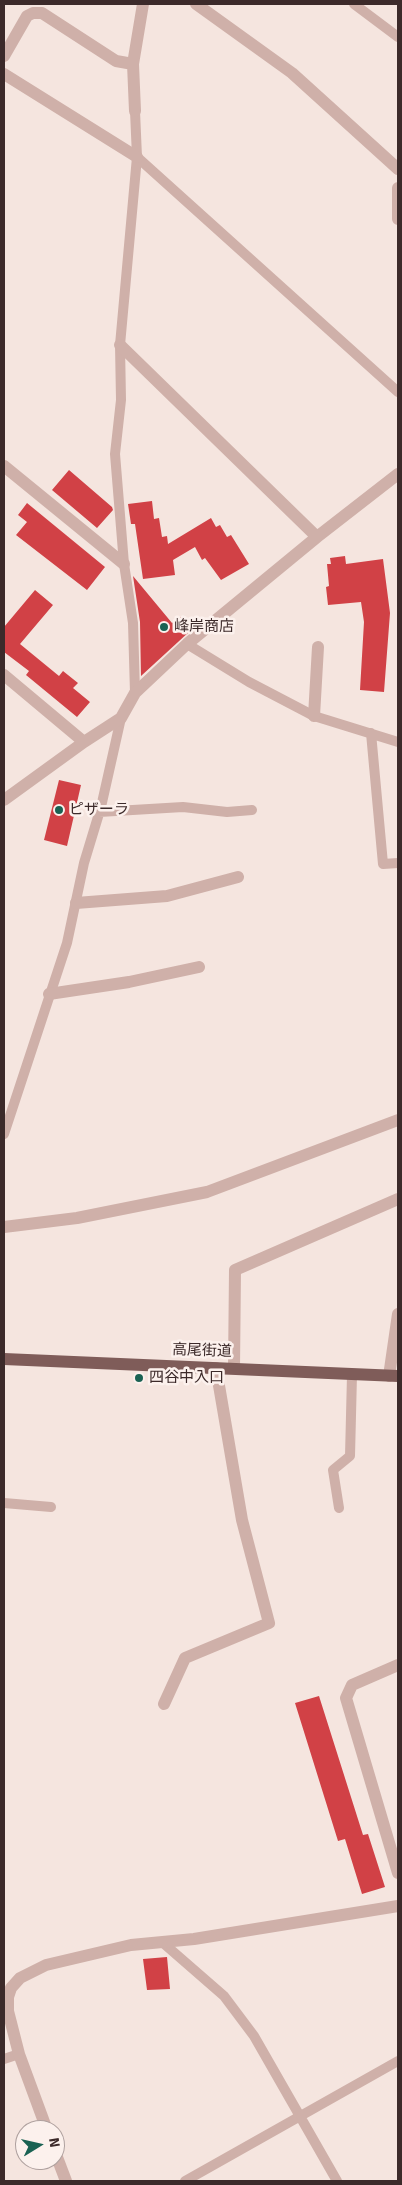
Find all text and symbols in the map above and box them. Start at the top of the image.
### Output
place label: 峰岸商店 [174,618,234,636]
marker: 峰岸商店 [158,621,170,633]
place label: ピザーラ [69,801,129,819]
marker: ピザーラ [53,804,65,816]
street label: 高尾街道 [172,1341,232,1361]
place label: 四谷中入口 [149,1369,224,1387]
marker: 四谷中入口 [133,1372,145,1384]
north arrow [15,2120,65,2170]
text: N [45,2137,63,2149]

